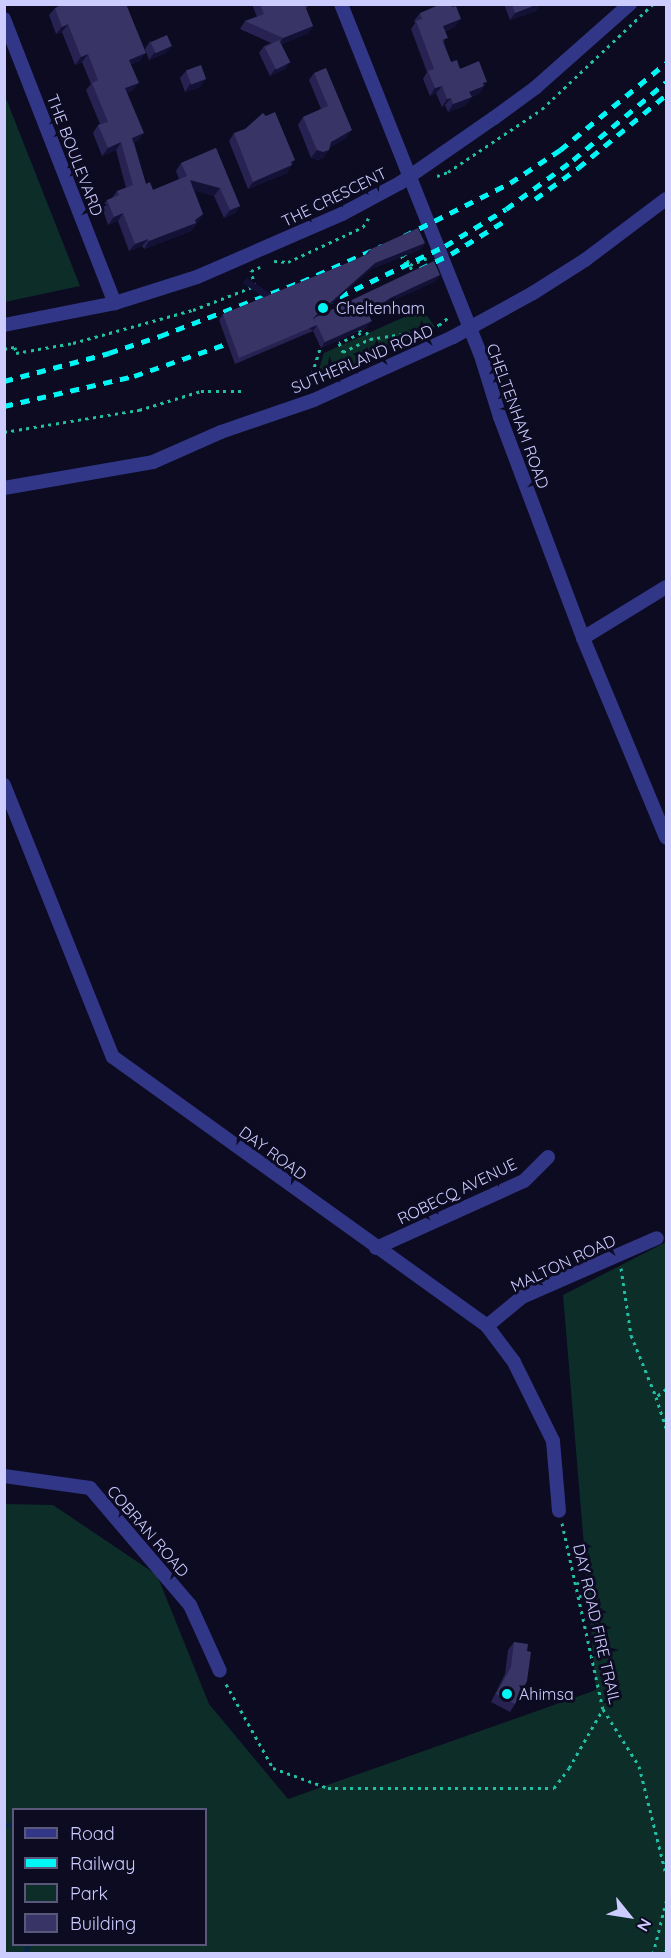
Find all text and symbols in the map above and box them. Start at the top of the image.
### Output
street label: THE BOULEVARD [43,91,107,219]
street label: THE CRESCENT [278,163,390,231]
place label: Cheltenham [336,298,425,318]
marker: Cheltenham [314,299,332,317]
street label: SUTHERLAND ROAD [288,320,436,398]
street label: CHELTENHAM ROAD [483,341,553,491]
street label: DAY ROAD [235,1122,311,1184]
street label: ROBECQ AVENUE [394,1154,520,1228]
street label: MALTON ROAD [508,1230,618,1296]
street label: COBRAN ROAD [103,1481,193,1581]
street label: DAY ROAD FIRE TRAIL [569,1542,625,1706]
place label: Ahimsa [519,1684,574,1704]
marker: Ahimsa [500,1687,514,1701]
legend [12,1808,207,1946]
text: Road [70,1822,115,1845]
text: Railway [70,1852,136,1875]
text: Park [70,1882,108,1905]
north arrow [599,1886,659,1946]
text: Building [70,1912,136,1935]
text: N [633,1915,656,1935]

